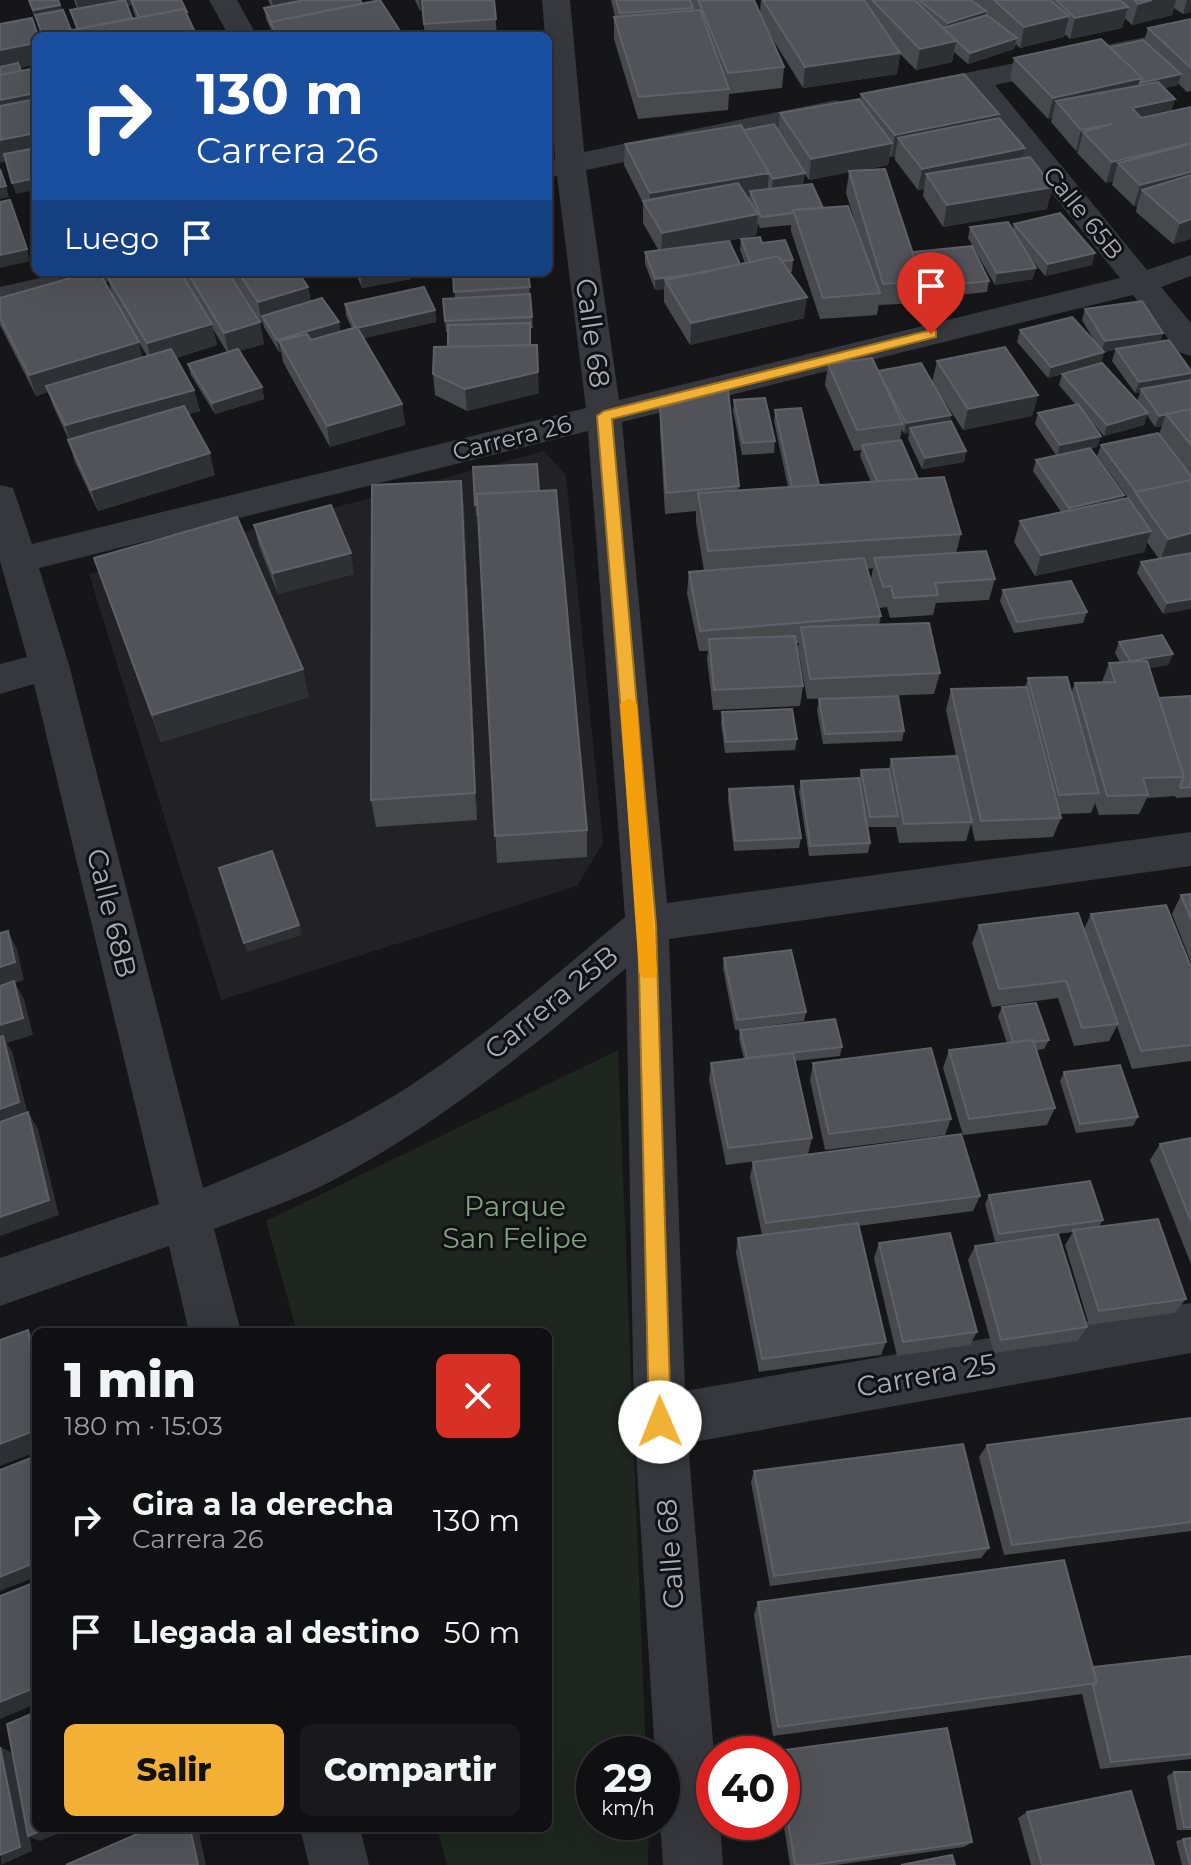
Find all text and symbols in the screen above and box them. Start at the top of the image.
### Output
text: 130 m [196,60,364,128]
icon: right [64,64,168,168]
text: Carrera 26 [196,128,378,172]
street label: Calle 65B [1037,160,1130,265]
icon: arrive [175,216,219,260]
text: Luego [64,220,159,257]
pin [897,252,965,334]
icon: arrive [909,264,953,308]
street label: Calle 68 [568,276,618,390]
street label: Carrera 26 [449,409,574,466]
street label: Calle 68B [80,845,144,981]
street label: Carrera 25B [477,938,625,1066]
park label: Parque San Felipe [442,1189,588,1255]
street label: Carrera 25 [854,1346,998,1404]
text: 1 min [64,1351,196,1409]
button: close [436,1354,520,1438]
position arrow [618,1380,702,1464]
text: 180 m · 15:03 [64,1410,223,1442]
text: Gira a la derecha [132,1486,394,1523]
icon: right [64,1498,108,1542]
street label: Calle 68 [649,1498,691,1610]
text: 130 m [433,1502,520,1539]
text: Carrera 26 [132,1523,264,1555]
icon: arrive [64,1610,108,1654]
text: Llegada al destino [132,1614,420,1651]
text: 50 m [444,1614,520,1651]
button: Salir [64,1724,284,1816]
button: Compartir [300,1724,520,1816]
speed limit sign: 40 [696,1736,800,1840]
text: 29 [603,1753,653,1802]
text: km/h [601,1796,655,1820]

